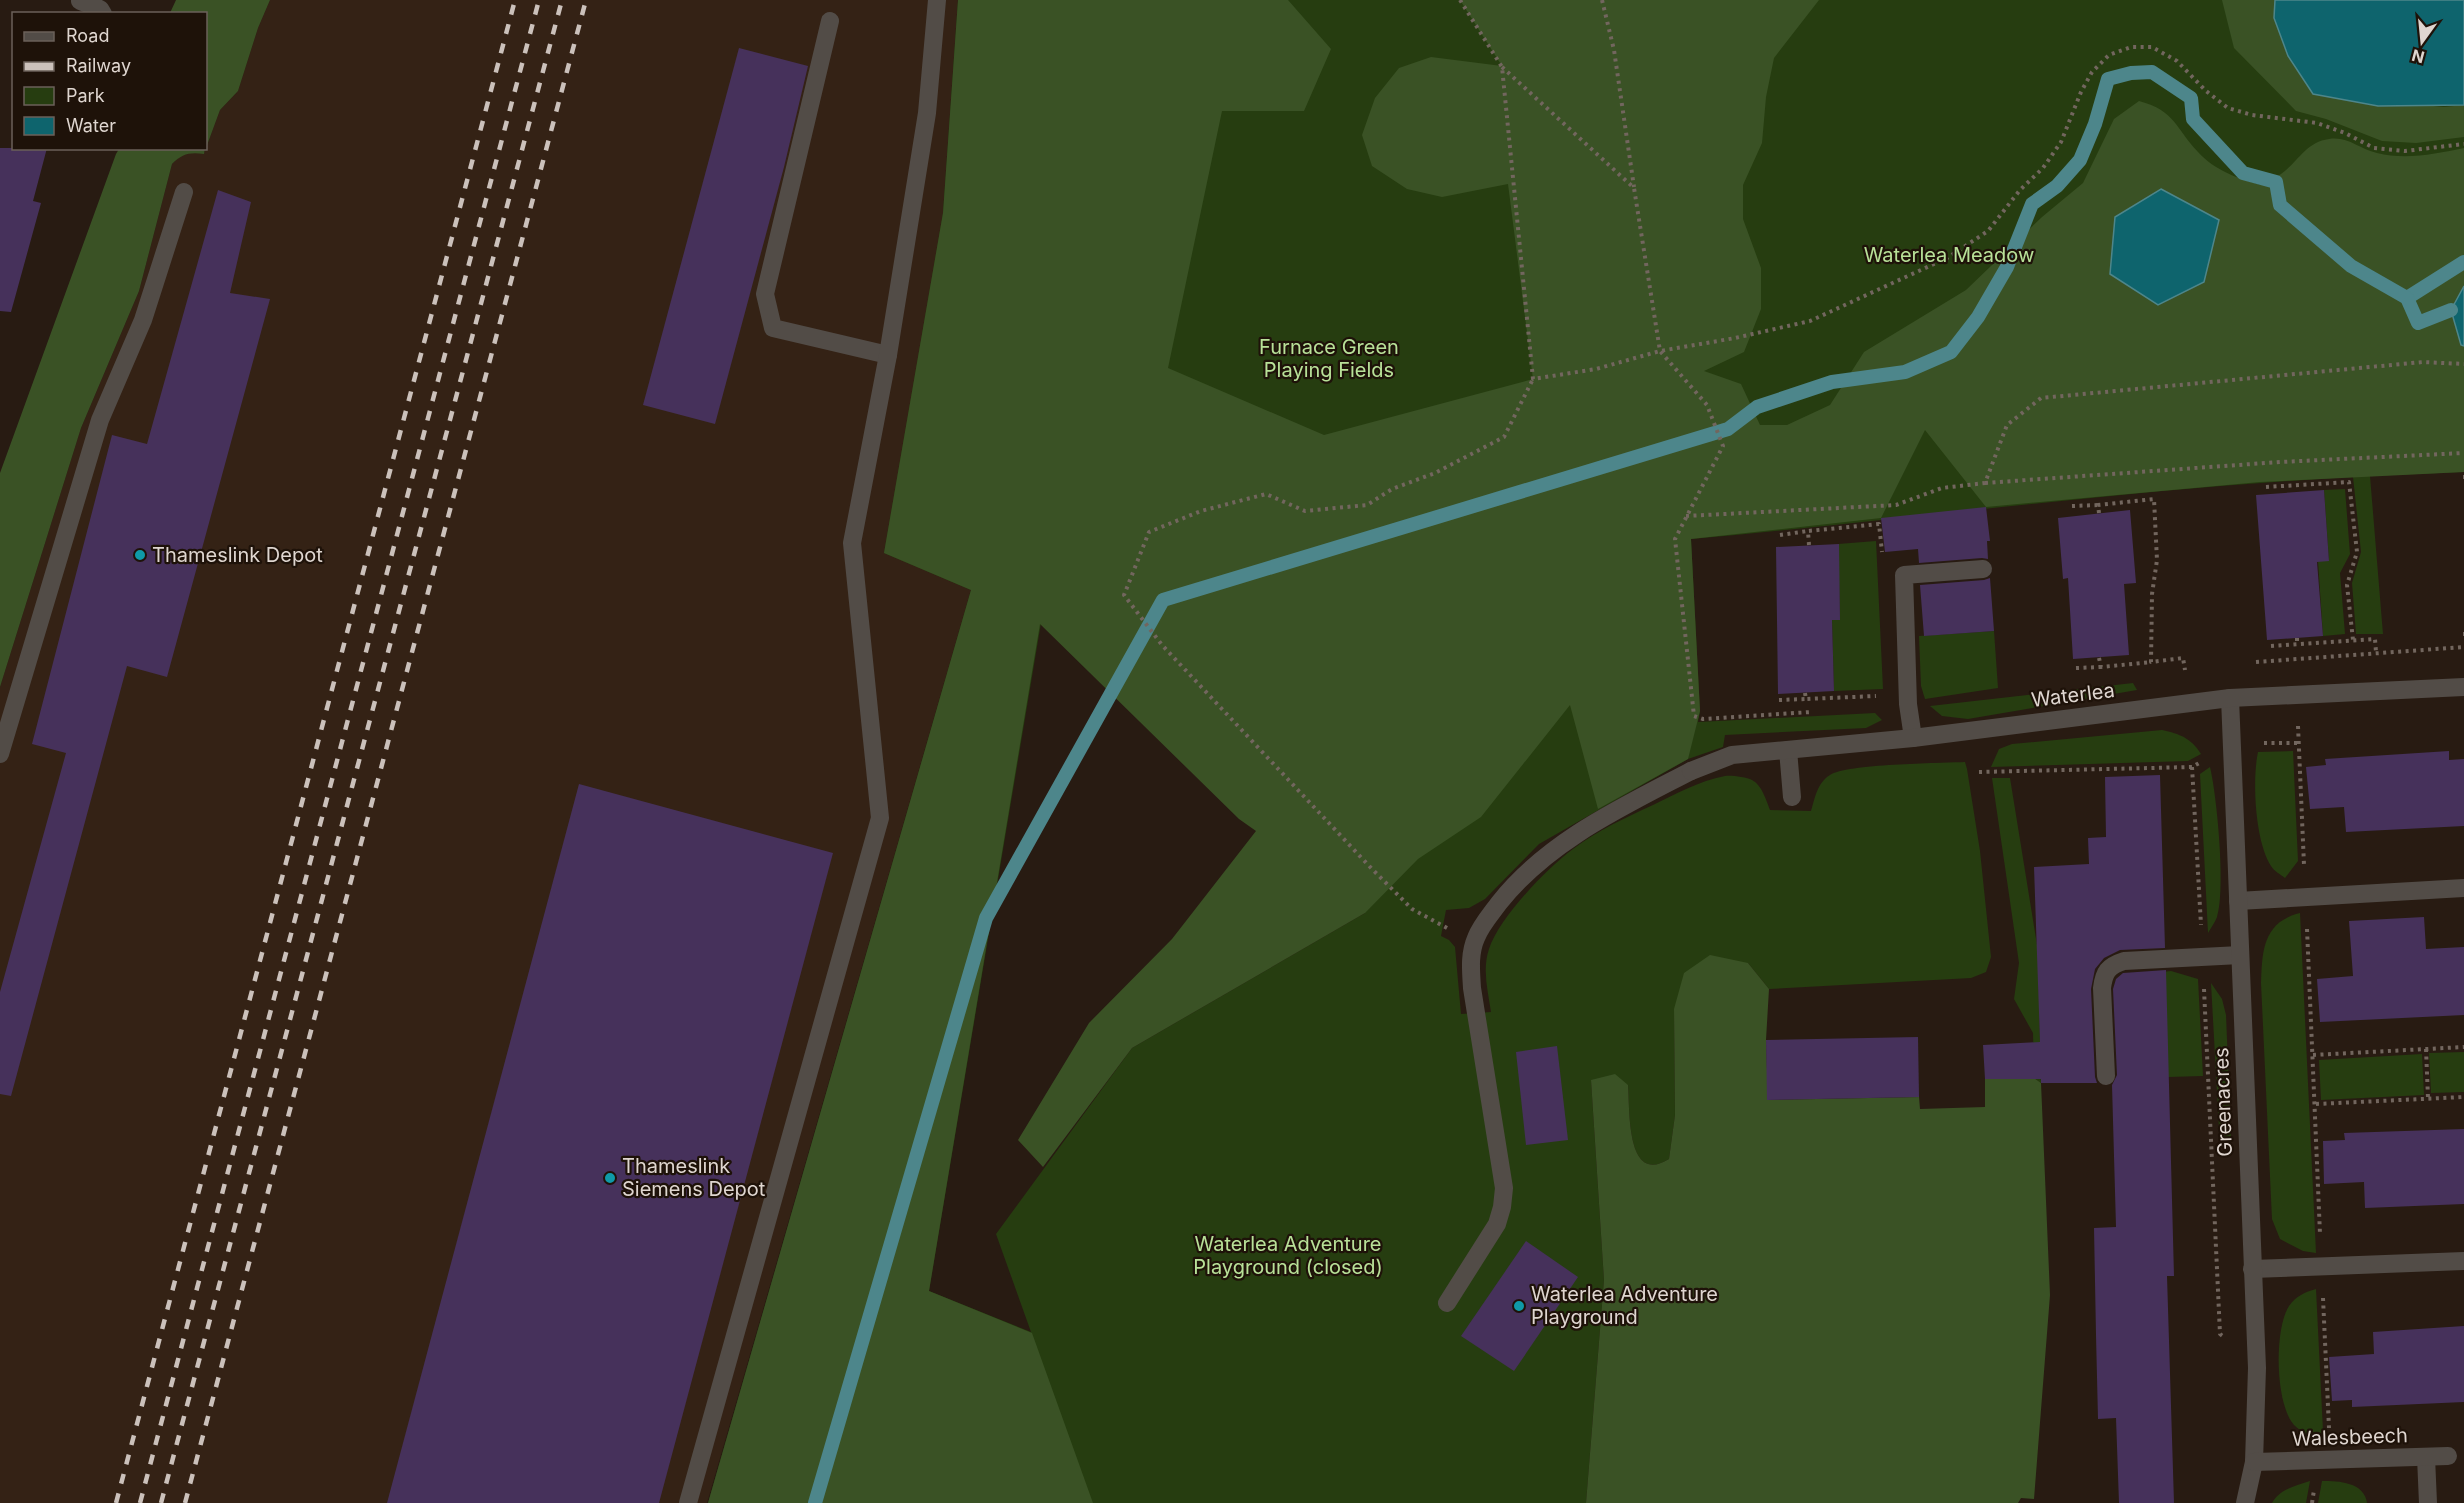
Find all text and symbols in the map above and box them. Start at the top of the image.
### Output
legend [12,12,207,150]
north arrow [2392,12,2452,72]
text: Road [66,25,109,46]
text: N [2410,45,2427,68]
text: Railway [66,55,131,76]
text: Park [66,85,105,106]
text: Water [66,115,116,136]
park label: Waterlea Meadow [1864,243,2034,267]
park label: Furnace Green Playing Fields [1259,335,1399,382]
place label: Thameslink Depot [152,543,323,567]
marker: Thameslink Depot [133,548,147,562]
street label: Waterlea [2030,678,2116,712]
street label: Greenacres [2209,1047,2237,1157]
place label: Thameslink Siemens Depot [622,1154,766,1201]
marker: Thameslink Siemens Depot [603,1171,617,1185]
park label: Waterlea Adventure Playground (closed) [1193,1232,1383,1279]
place label: Waterlea Adventure Playground [1531,1282,1718,1329]
marker: Waterlea Adventure Playground [1512,1299,1526,1313]
street label: Walesbeech [2292,1423,2408,1451]

